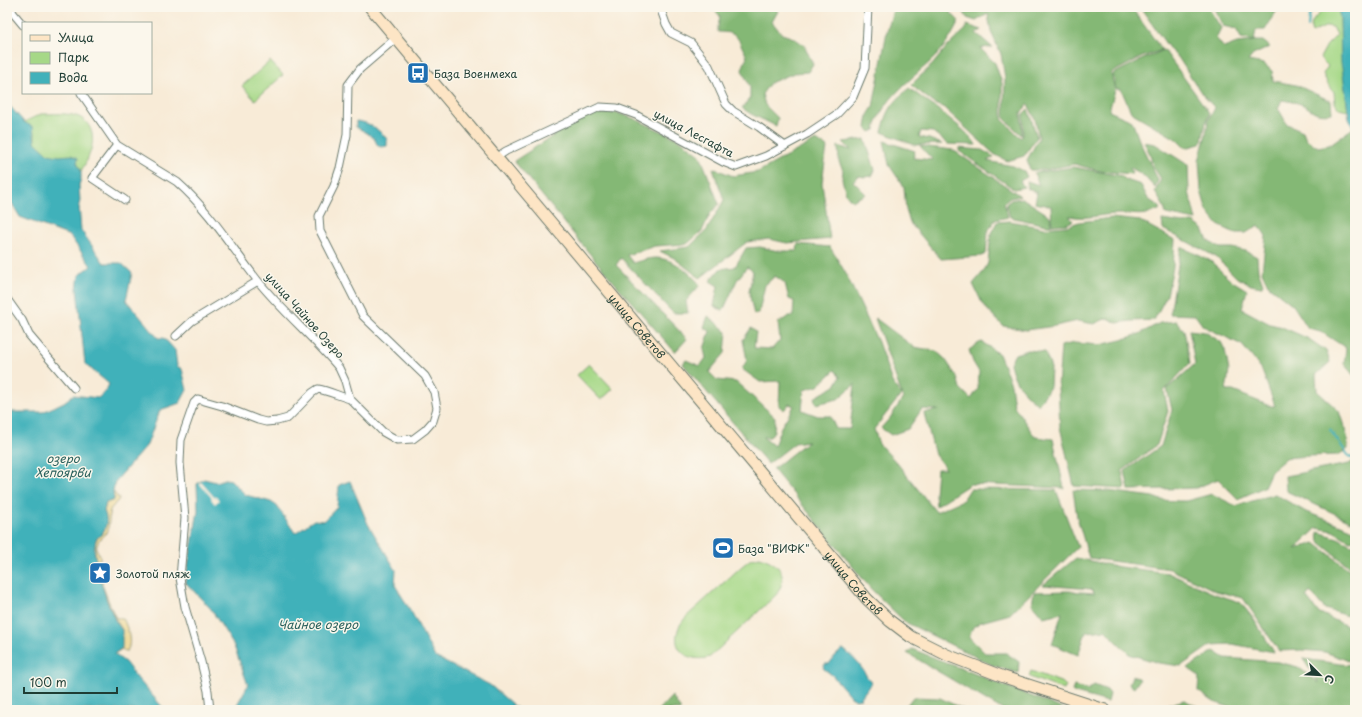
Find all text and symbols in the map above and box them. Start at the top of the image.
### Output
legend [22,22,152,94]
text: Улица [58,28,94,46]
text: Парк [58,48,90,66]
bus stop icon: База Военмеха [405,60,431,86]
place label: База Военмеха [434,65,517,82]
text: Вода [58,68,88,86]
street label: улица Лесгафта [651,105,737,161]
street label: улица Чайное Озеро [261,268,349,362]
street label: улица Советов [605,289,670,362]
water label: озеро Хепоярви [35,449,91,481]
sports icon: База "ВИФК" [710,535,736,561]
place label: База "ВИФК" [738,540,809,557]
street label: улица Советов [821,547,887,618]
place icon: Золотой пляж [87,560,113,586]
place label: Золотой пляж [116,565,190,582]
water label: Чайное озеро [278,615,359,633]
north arrow [1300,655,1340,695]
scale bar [24,669,117,695]
text: С [1320,672,1339,687]
text: 100 m [30,673,67,691]

